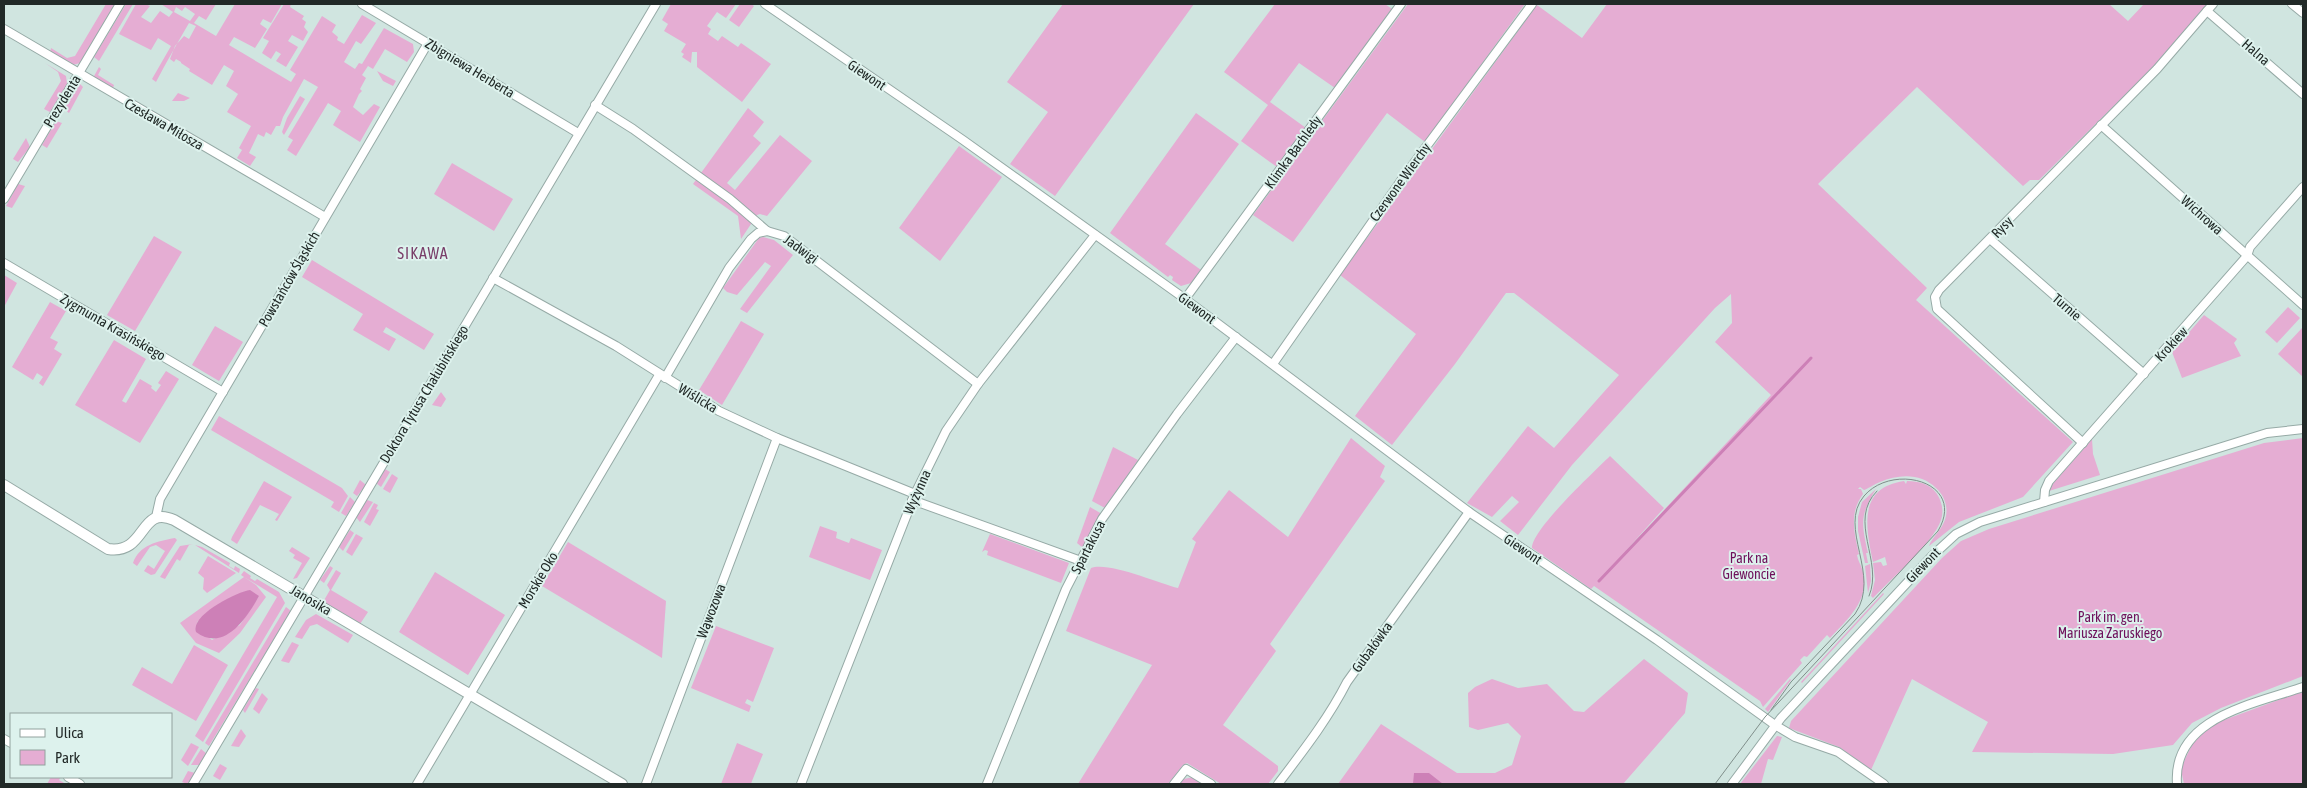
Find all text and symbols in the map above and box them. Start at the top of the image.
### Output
street label: Zbigniewa Herberta [423,35,517,101]
street label: Halna [2239,36,2273,68]
street label: Giewont [845,56,889,94]
street label: Prezydenta [40,72,84,130]
street label: Czesława Miłosza [122,95,206,153]
street label: Klimka Bachledy [1261,112,1325,191]
street label: Czerwone Wierchy [1366,139,1434,224]
street label: Wichrowa [2178,192,2226,238]
street label: Rysy [1988,213,2016,241]
street label: Powstańców Śląskich [255,228,323,330]
street label: Jadwigi [781,231,821,267]
district label: SIKAWA [397,244,449,262]
street label: Giewont [1175,289,1219,327]
street label: Zygmunta Krasińskiego [57,290,169,364]
street label: Turnie [2049,290,2085,324]
street label: Doktora Tytusa Chałubińskiego [376,322,472,466]
street label: Krokiew [2151,323,2191,365]
street label: Wiślicka [675,380,721,416]
street label: Wyżynna [900,467,934,517]
street label: Spartakusa [1068,518,1108,576]
street label: Giewont [1501,530,1545,568]
street label: Giewont [1902,544,1944,586]
street label: Morskie Oko [515,549,561,611]
park label: Park na Giewoncie [1722,550,1776,582]
street label: Janosika [288,582,334,618]
street label: Wąwozowa [693,582,729,640]
park label: Park im. gen. Mariusza Zaruskiego [2058,609,2162,641]
street label: Gubałówka [1348,619,1396,675]
legend [10,713,172,778]
text: Ulica [55,724,84,741]
text: Park [55,749,80,766]

